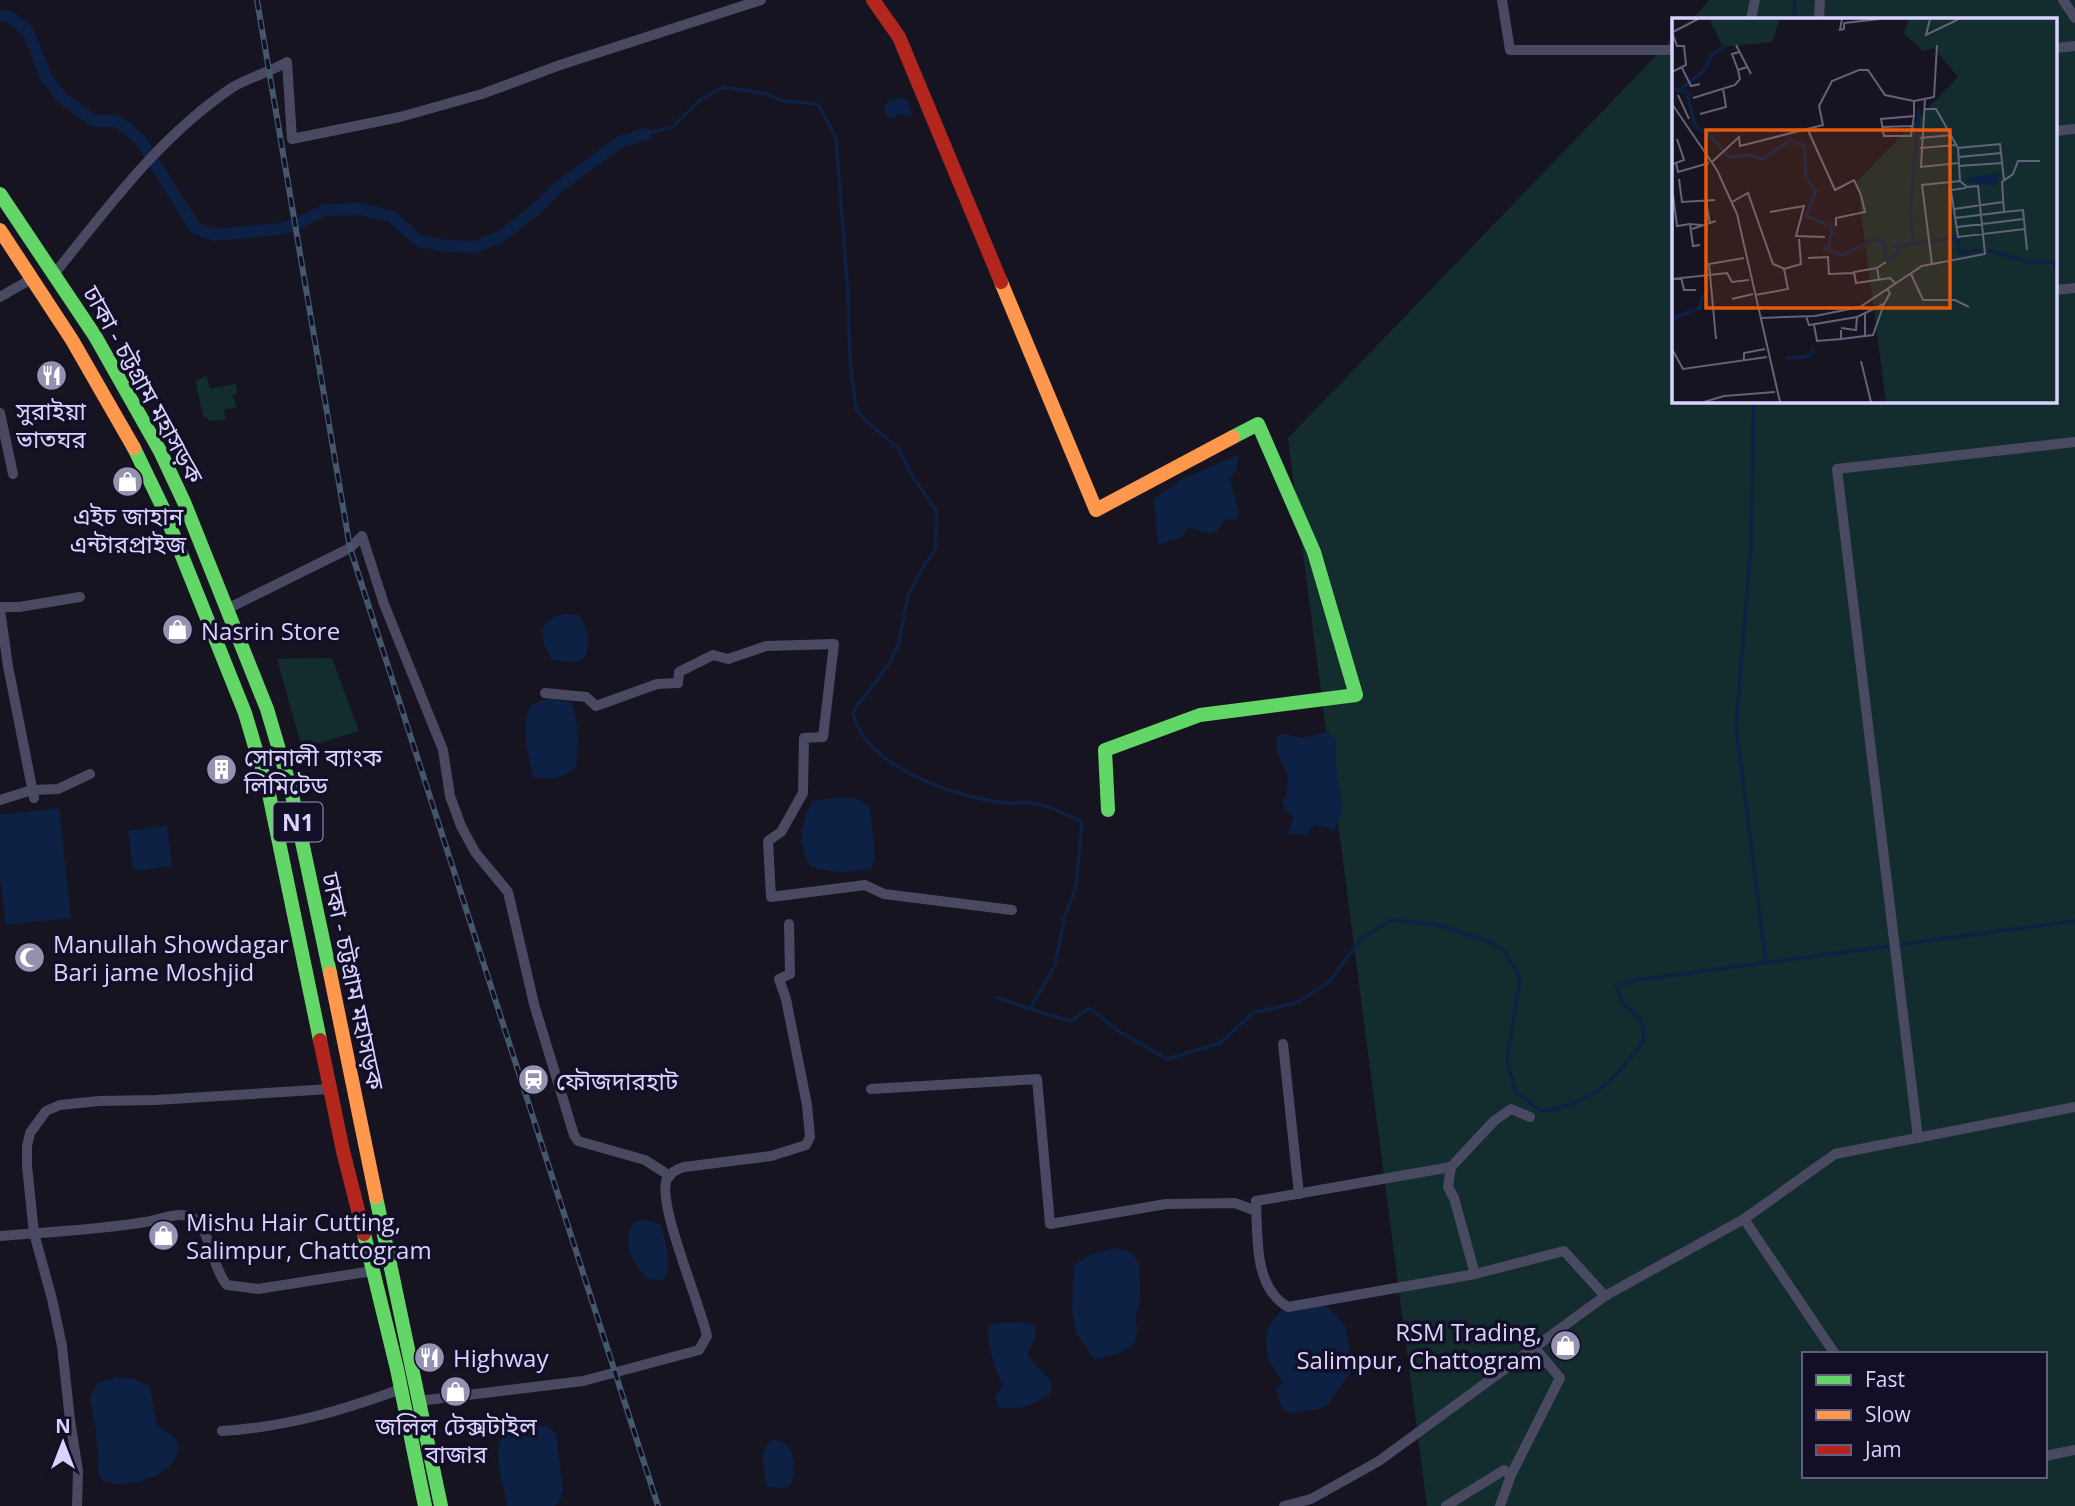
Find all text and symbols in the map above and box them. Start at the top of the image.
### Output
inset map [1672,18,2058,402]
street label: ঢাকা - চট্টগ্রাম মহাসড়ক [75,278,212,489]
restaurant icon: সুরাইয়া ভাতঘর [34,359,68,393]
place label: সুরাইয়া ভাতঘর [15,394,87,455]
shop icon: এইচ জাহান এন্টারপ্রাইজ [111,464,145,498]
place label: এইচ জাহান এন্টারপ্রাইজ [70,499,187,560]
shop icon: Nasrin Store [161,613,195,647]
place label: Nasrin Store [201,614,340,647]
place label: সোনালী ব্যাংক লিমিটেড [243,740,383,801]
building icon: সোনালী ব্যাংক লিমিটেড [204,753,238,787]
road number: N1 [274,802,322,842]
street label: ঢাকা - চট্টগ্রাম মহাসড়ক [315,868,393,1093]
place label: Manullah Showdagar Bari jame Moshjid [53,927,289,988]
mosque icon: Manullah Showdagar Bari jame Moshjid [13,940,47,974]
station icon: ফৌজদারহাট [516,1063,550,1097]
place label: ফৌজদারহাট [556,1064,679,1097]
place label: Mishu Hair Cutting, Salimpur, Chattogram [186,1205,432,1266]
shop icon: Mishu Hair Cutting, Salimpur, Chattogram [146,1218,180,1252]
place label: RSM Trading, Salimpur, Chattogram [1296,1315,1542,1376]
shop icon: RSM Trading, Salimpur, Chattogram [1548,1328,1582,1362]
restaurant icon: Highway [413,1340,447,1374]
place label: Highway [453,1341,549,1374]
legend [1802,1352,2047,1478]
text: Fast [1865,1365,1905,1393]
shop icon: জলিল টেক্সটাইল বাজার [439,1374,473,1408]
text: Slow [1865,1400,1911,1428]
north arrow [28,1408,98,1478]
place label: জলিল টেক্সটাইল বাজার [374,1409,537,1470]
text: N [55,1413,71,1439]
text: Jam [1863,1435,1902,1463]

